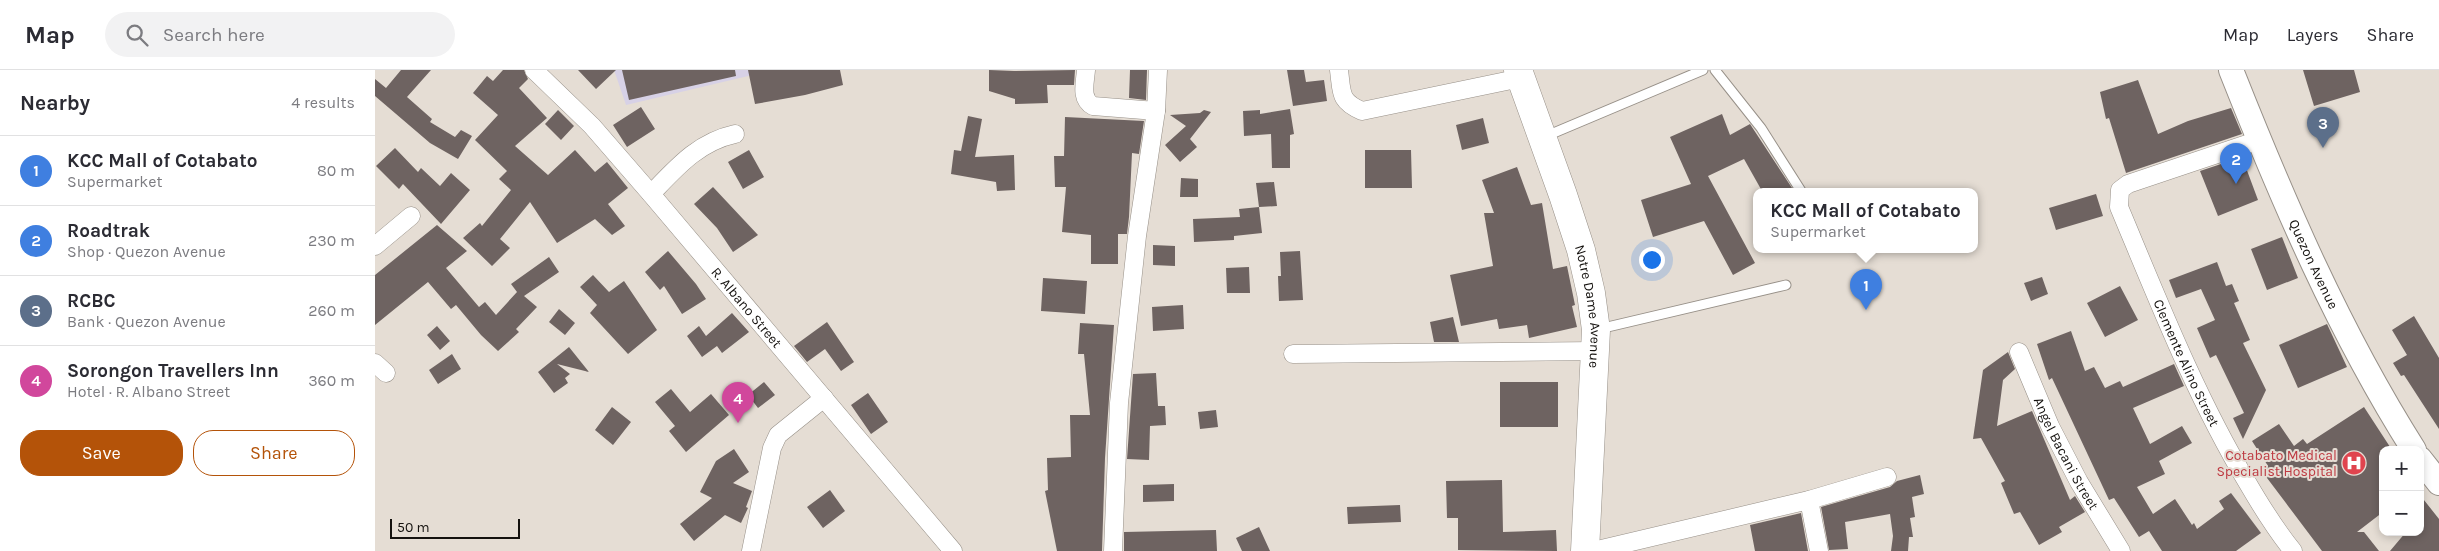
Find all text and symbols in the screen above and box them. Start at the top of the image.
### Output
search box [105,12,455,57]
text: Map [25,21,75,49]
icon: search [123,21,151,49]
text: Search here [163,24,265,46]
text: Map [2223,24,2259,46]
text: Layers [2287,24,2339,46]
text: Share [2367,24,2414,46]
text: Nearby [20,91,90,115]
text: 4 results [291,93,355,112]
pin: 3 [2307,107,2339,148]
pin: 2 [2220,143,2252,184]
text: KCC Mall of Cotabato [67,150,257,172]
text: 1 [33,161,39,180]
text: 80 m [317,161,355,180]
text: Supermarket [67,172,163,191]
popup [1753,188,1978,253]
text: KCC Mall of Cotabato [1770,200,1961,222]
street label: Quezon Avenue [2285,217,2342,312]
text: Roadtrak [67,220,150,242]
text: Supermarket [1770,222,1866,241]
text: 2 [31,231,41,250]
text: 230 m [308,231,355,250]
text: Shop · Quezon Avenue [67,242,226,261]
street label: Notre Dame Avenue [1571,243,1604,369]
your location [1639,247,1665,273]
street label: R. Albano Street [708,264,785,351]
pin: 1 [1850,269,1882,310]
text: RCBC [67,290,116,312]
street label: Clemente Alino Street [2149,297,2223,430]
text: 3 [31,301,41,320]
text: 260 m [308,301,355,320]
text: Bank · Quezon Avenue [67,312,226,331]
text: Sorongon Travellers Inn [67,360,279,382]
text: 4 [31,371,41,390]
text: 360 m [308,371,355,390]
text: Hotel · R. Albano Street [67,382,230,401]
pin: 4 [722,382,754,423]
street label: Angel Bacani Street [2030,395,2102,513]
button: Save [20,430,183,476]
button: Share [193,430,355,476]
map controls [2379,446,2424,536]
button: + [2379,446,2424,491]
place label: Cotabato Medical Specialist Hospital [2216,447,2337,480]
hospital icon: Cotabato Medical Specialist Hospital [2341,450,2367,476]
button: − [2379,491,2424,536]
scale bar [390,516,520,539]
text: 50 m [397,519,430,536]

